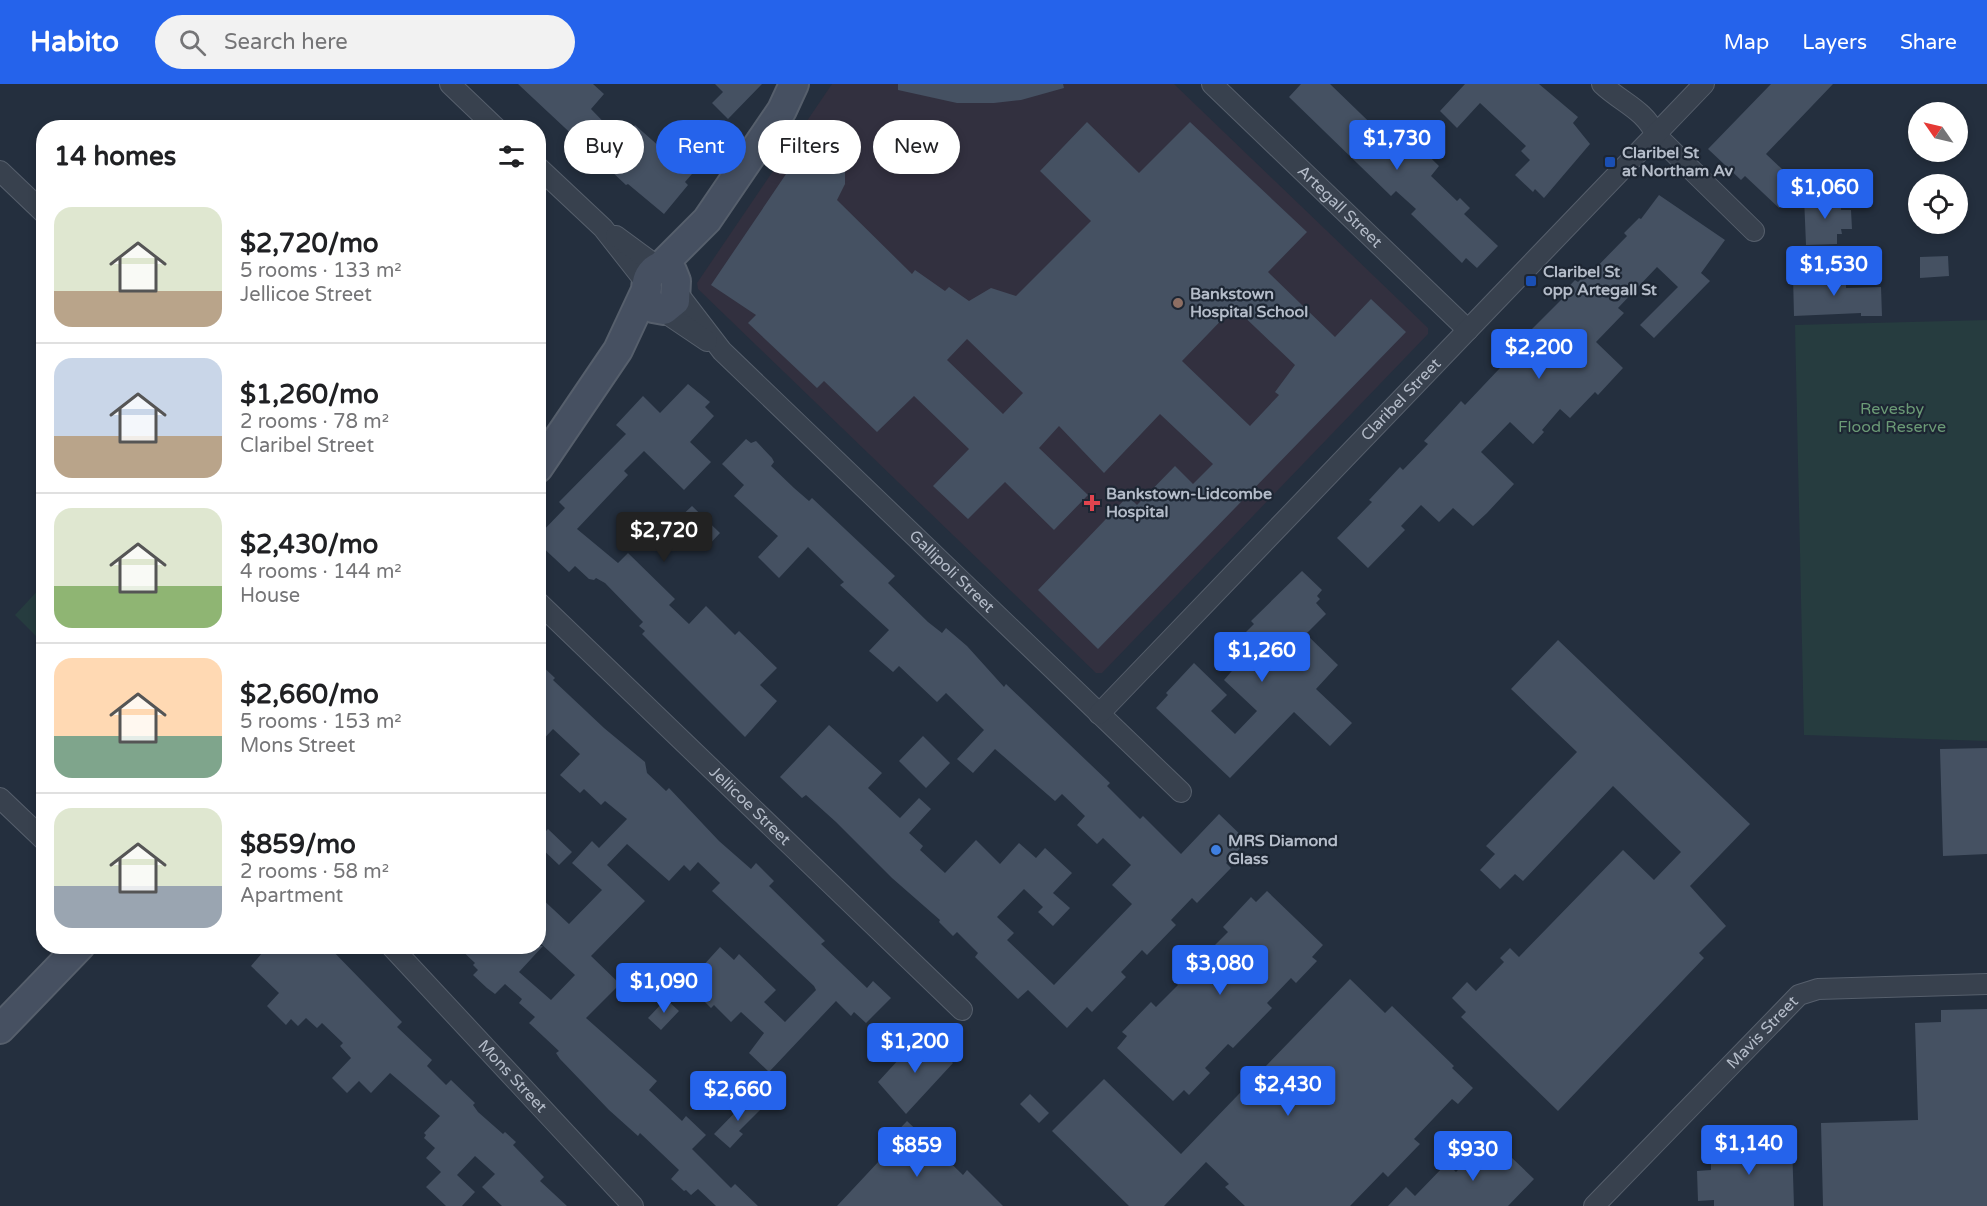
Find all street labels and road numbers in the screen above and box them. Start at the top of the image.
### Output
street label: Artegall Street [1293,161,1386,252]
street label: Claribel Street [1357,354,1445,445]
street label: Gallipoli Street [905,526,998,617]
street label: Jellicoe Street [705,762,795,850]
street label: Mavis Street [1723,992,1803,1073]
street label: Mons Street [473,1036,551,1117]

